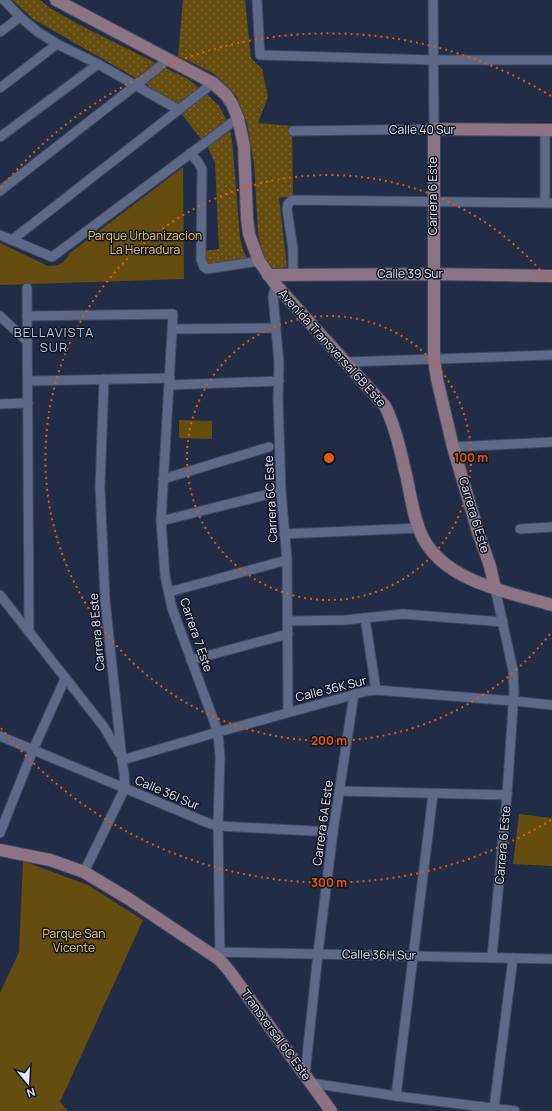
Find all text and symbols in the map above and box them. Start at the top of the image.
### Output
street label: Calle 40 Sur [389,121,456,138]
street label: Carrera 6 Este [424,157,441,235]
park label: Parque Urbanizacion La Herradura [88,227,202,258]
street label: Calle 39 Sur [377,265,443,282]
street label: Avenida Transversal 6B Este [275,285,390,410]
district label: BELLAVISTA SUR [14,323,94,356]
text: 100 m [454,449,488,466]
centre of rings [322,451,336,465]
street label: Carrera 6C Este [260,455,281,543]
street label: Carrera 6 Este [455,475,494,555]
street label: Carrera 8 Este [85,592,108,672]
street label: Carrera 7 Este [176,596,217,674]
street label: Calle 36K Sur [294,671,369,706]
text: 200 m [311,732,347,749]
street label: Calle 36I Sur [132,771,203,814]
street label: Carrera 6A Este [308,779,337,867]
street label: Carrera 6 Este [491,805,514,885]
text: 300 m [311,874,347,891]
park label: Parque San Vicente [43,925,105,956]
street label: Calle 36H Sur [342,945,417,964]
street label: Transversal 6C Este [238,986,315,1084]
north arrow [8,1063,48,1103]
text: N [25,1085,37,1101]

